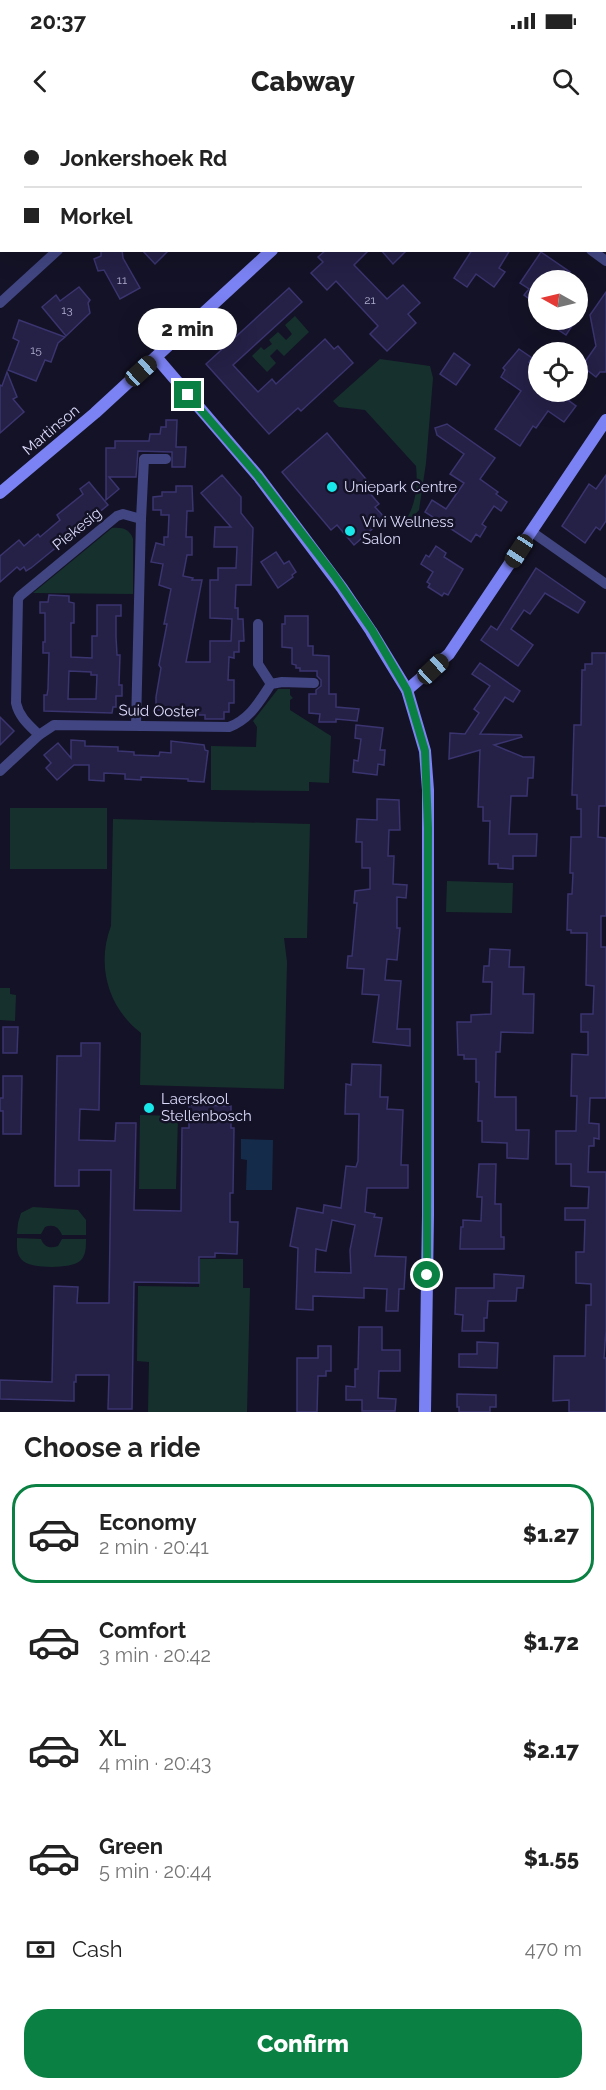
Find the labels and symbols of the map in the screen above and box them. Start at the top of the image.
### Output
north arrow [528,270,588,330]
house number: 11 [117,273,127,287]
house number: 21 [364,293,376,307]
house number: 13 [61,303,73,317]
callout: 2 min [138,308,237,350]
house number: 15 [30,343,42,357]
car [122,352,160,390]
route end [174,381,201,408]
street label: Martinson [19,401,83,459]
place label: Uniepark Centre [344,478,457,496]
marker: Uniepark Centre [325,480,339,494]
street label: Piekesig [49,504,105,554]
place label: Vivi Wellness Salon [362,513,454,548]
marker: Vivi Wellness Salon [343,524,357,538]
car [502,531,536,571]
car [414,650,452,688]
street label: Suid Ooster [118,701,200,721]
place label: Laerskool Stellenbosch [161,1090,252,1125]
marker: Laerskool Stellenbosch [142,1101,156,1115]
route start [413,1261,440,1288]

